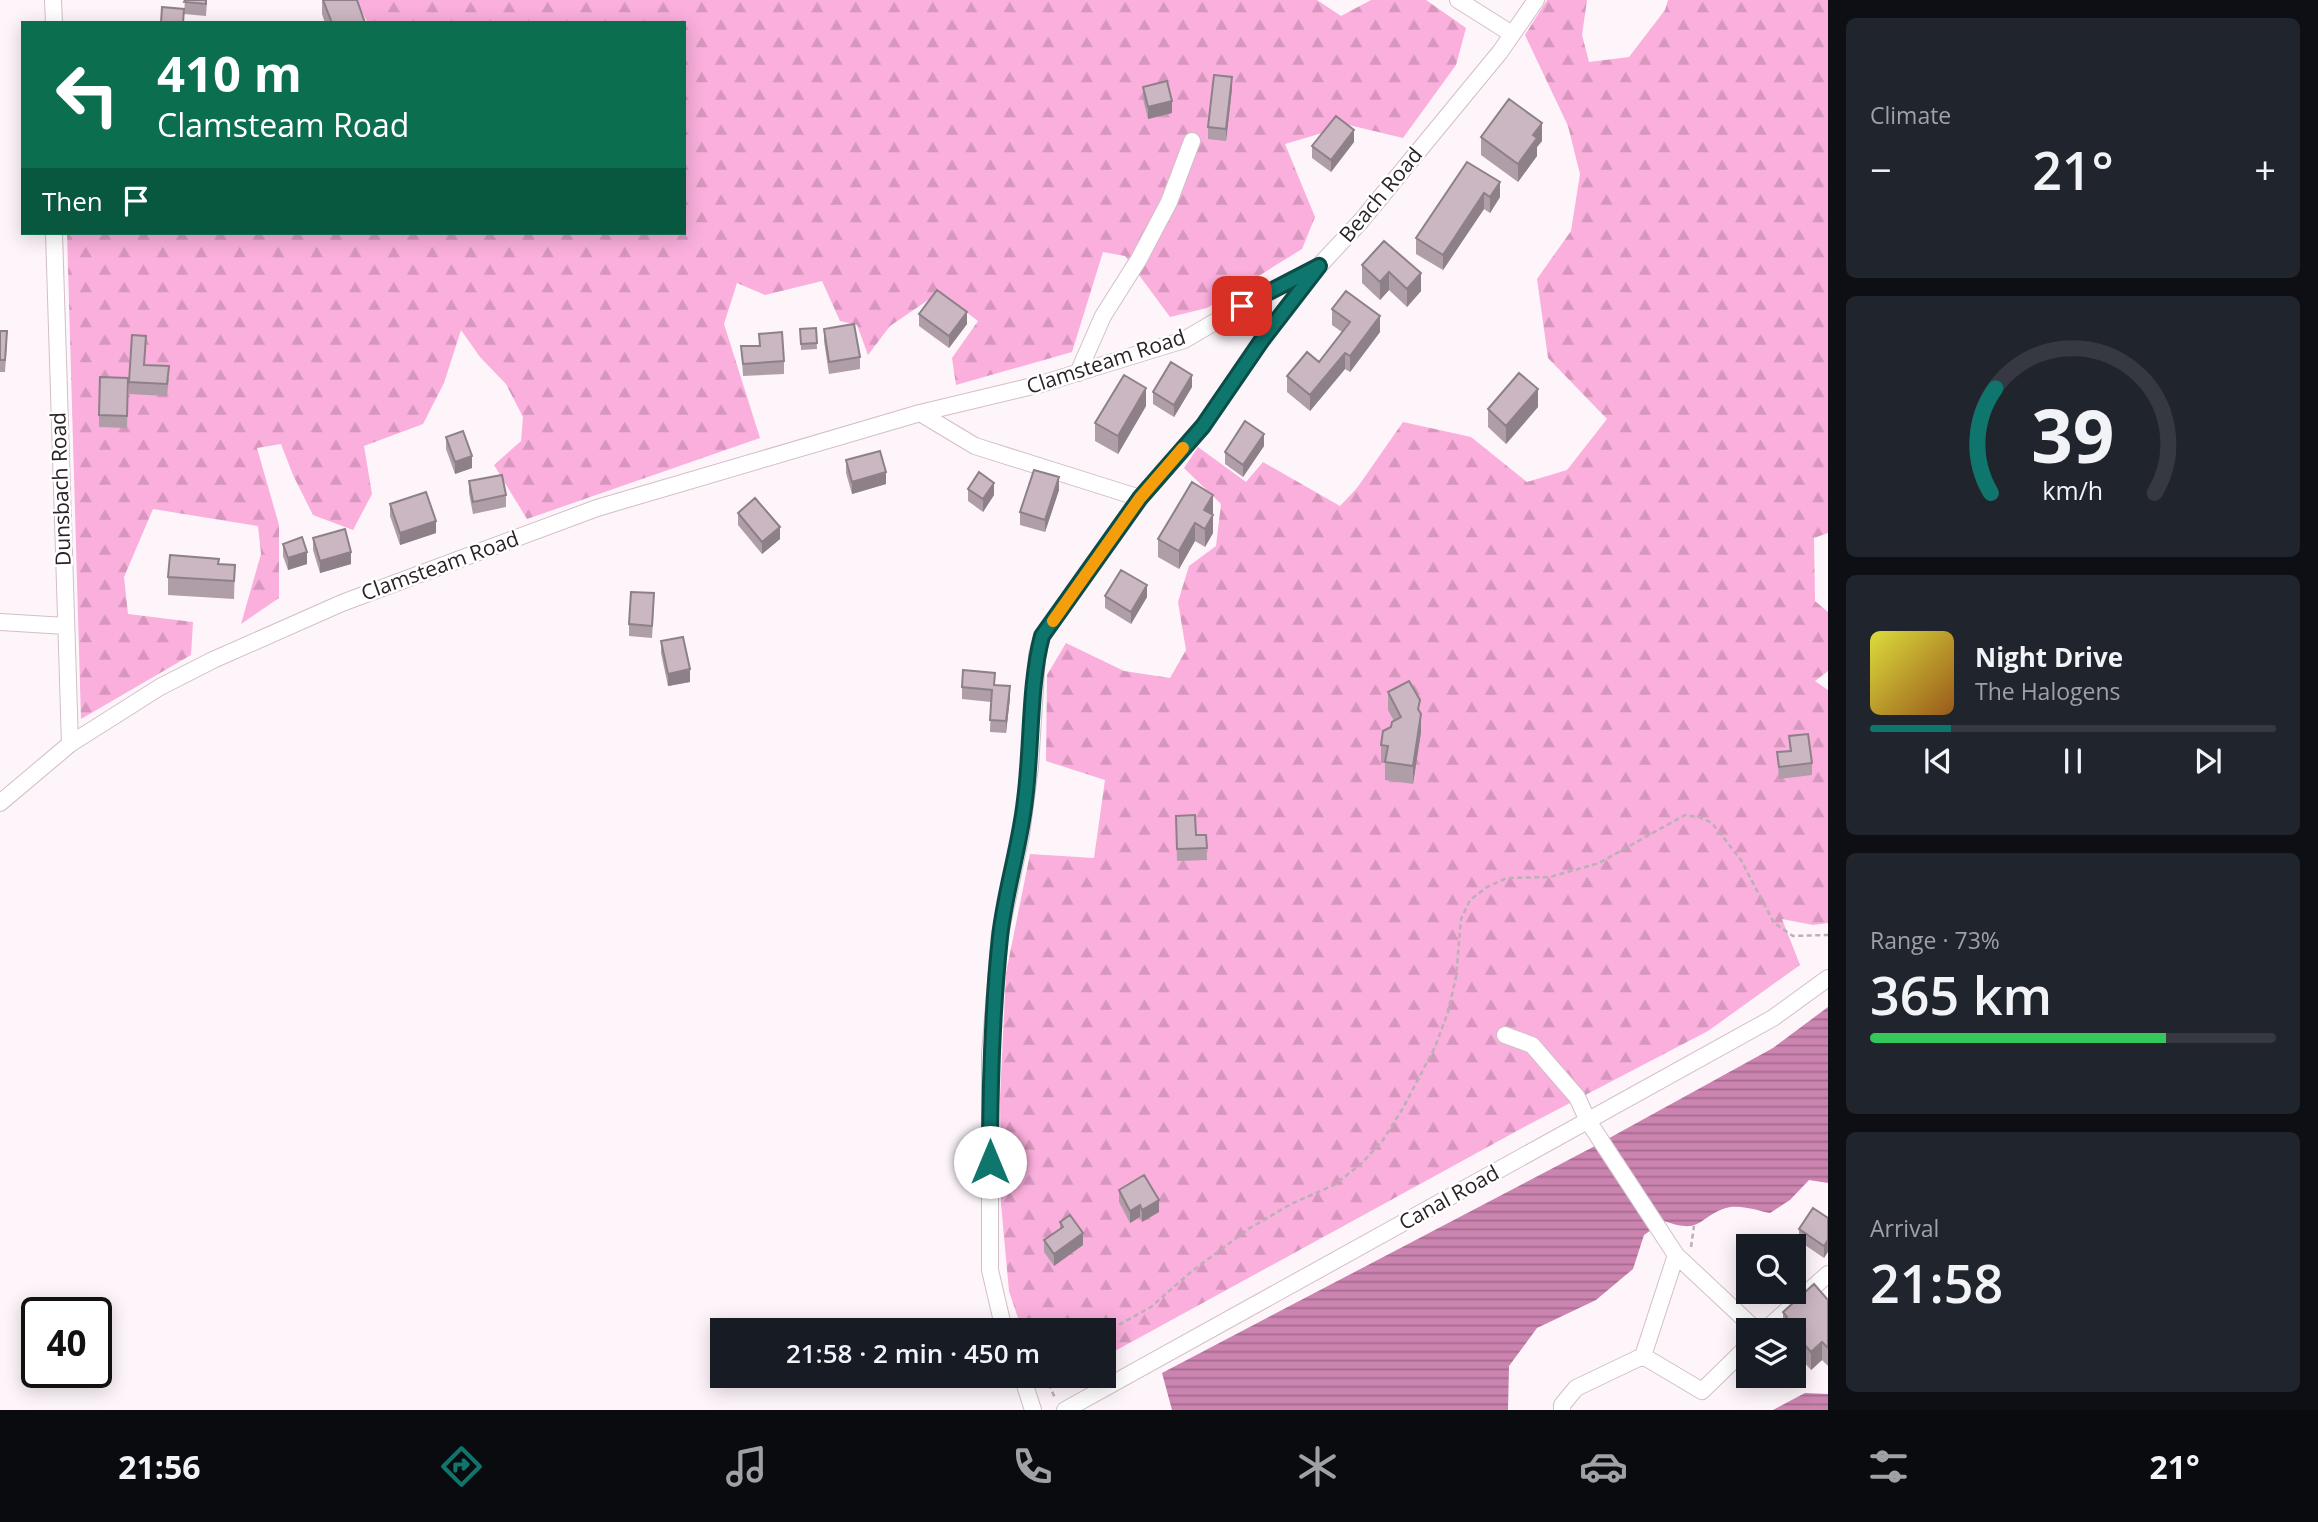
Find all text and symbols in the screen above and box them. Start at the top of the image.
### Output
text: 410 m [157,40,302,106]
icon: left [42,49,133,140]
text: Climate [1870,99,1951,131]
text: Clamsteam Road [157,103,409,146]
text: 21° [2032,134,2114,205]
street label: Beach Road [1332,141,1428,248]
text: − [1870,143,1892,195]
text: + [2254,143,2276,195]
icon: arrive [117,182,155,220]
text: Then [42,183,103,219]
pin [1212,276,1272,336]
icon: arrive [1223,287,1261,325]
street label: Clamsteam Road [1023,322,1189,400]
text: 39 [2031,385,2115,484]
street label: Dunsbach Road [43,412,77,566]
text: km/h [2043,472,2103,506]
street label: Clamsteam Road [357,524,522,607]
text: Night Drive [1975,639,2123,675]
text: The Halogens [1975,675,2121,707]
icon: previous [1919,742,1957,780]
icon: pause [2054,742,2092,780]
icon: next [2189,742,2227,780]
text: Range · 73% [1870,924,2000,956]
text: 365 km [1870,959,2052,1030]
position arrow [953,1125,1027,1199]
street label: Canal Road [1393,1158,1504,1236]
text: Arrival [1870,1212,1939,1244]
map controls [1736,1234,1806,1388]
button: search [1736,1234,1806,1304]
text: 21:58 [1870,1247,2003,1318]
speed limit sign: 40 [21,1297,112,1388]
button: layers [1736,1318,1806,1388]
text: 21:58 · 2 min · 450 m [786,1335,1040,1371]
icon: directions [437,1442,486,1491]
icon: music [722,1442,771,1491]
icon: phone [1008,1442,1057,1491]
icon: climate [1293,1442,1342,1491]
icon: car [1579,1442,1628,1491]
icon: filters [1864,1442,1913,1491]
text: 21:56 [118,1445,201,1488]
text: 21° [2149,1445,2200,1488]

